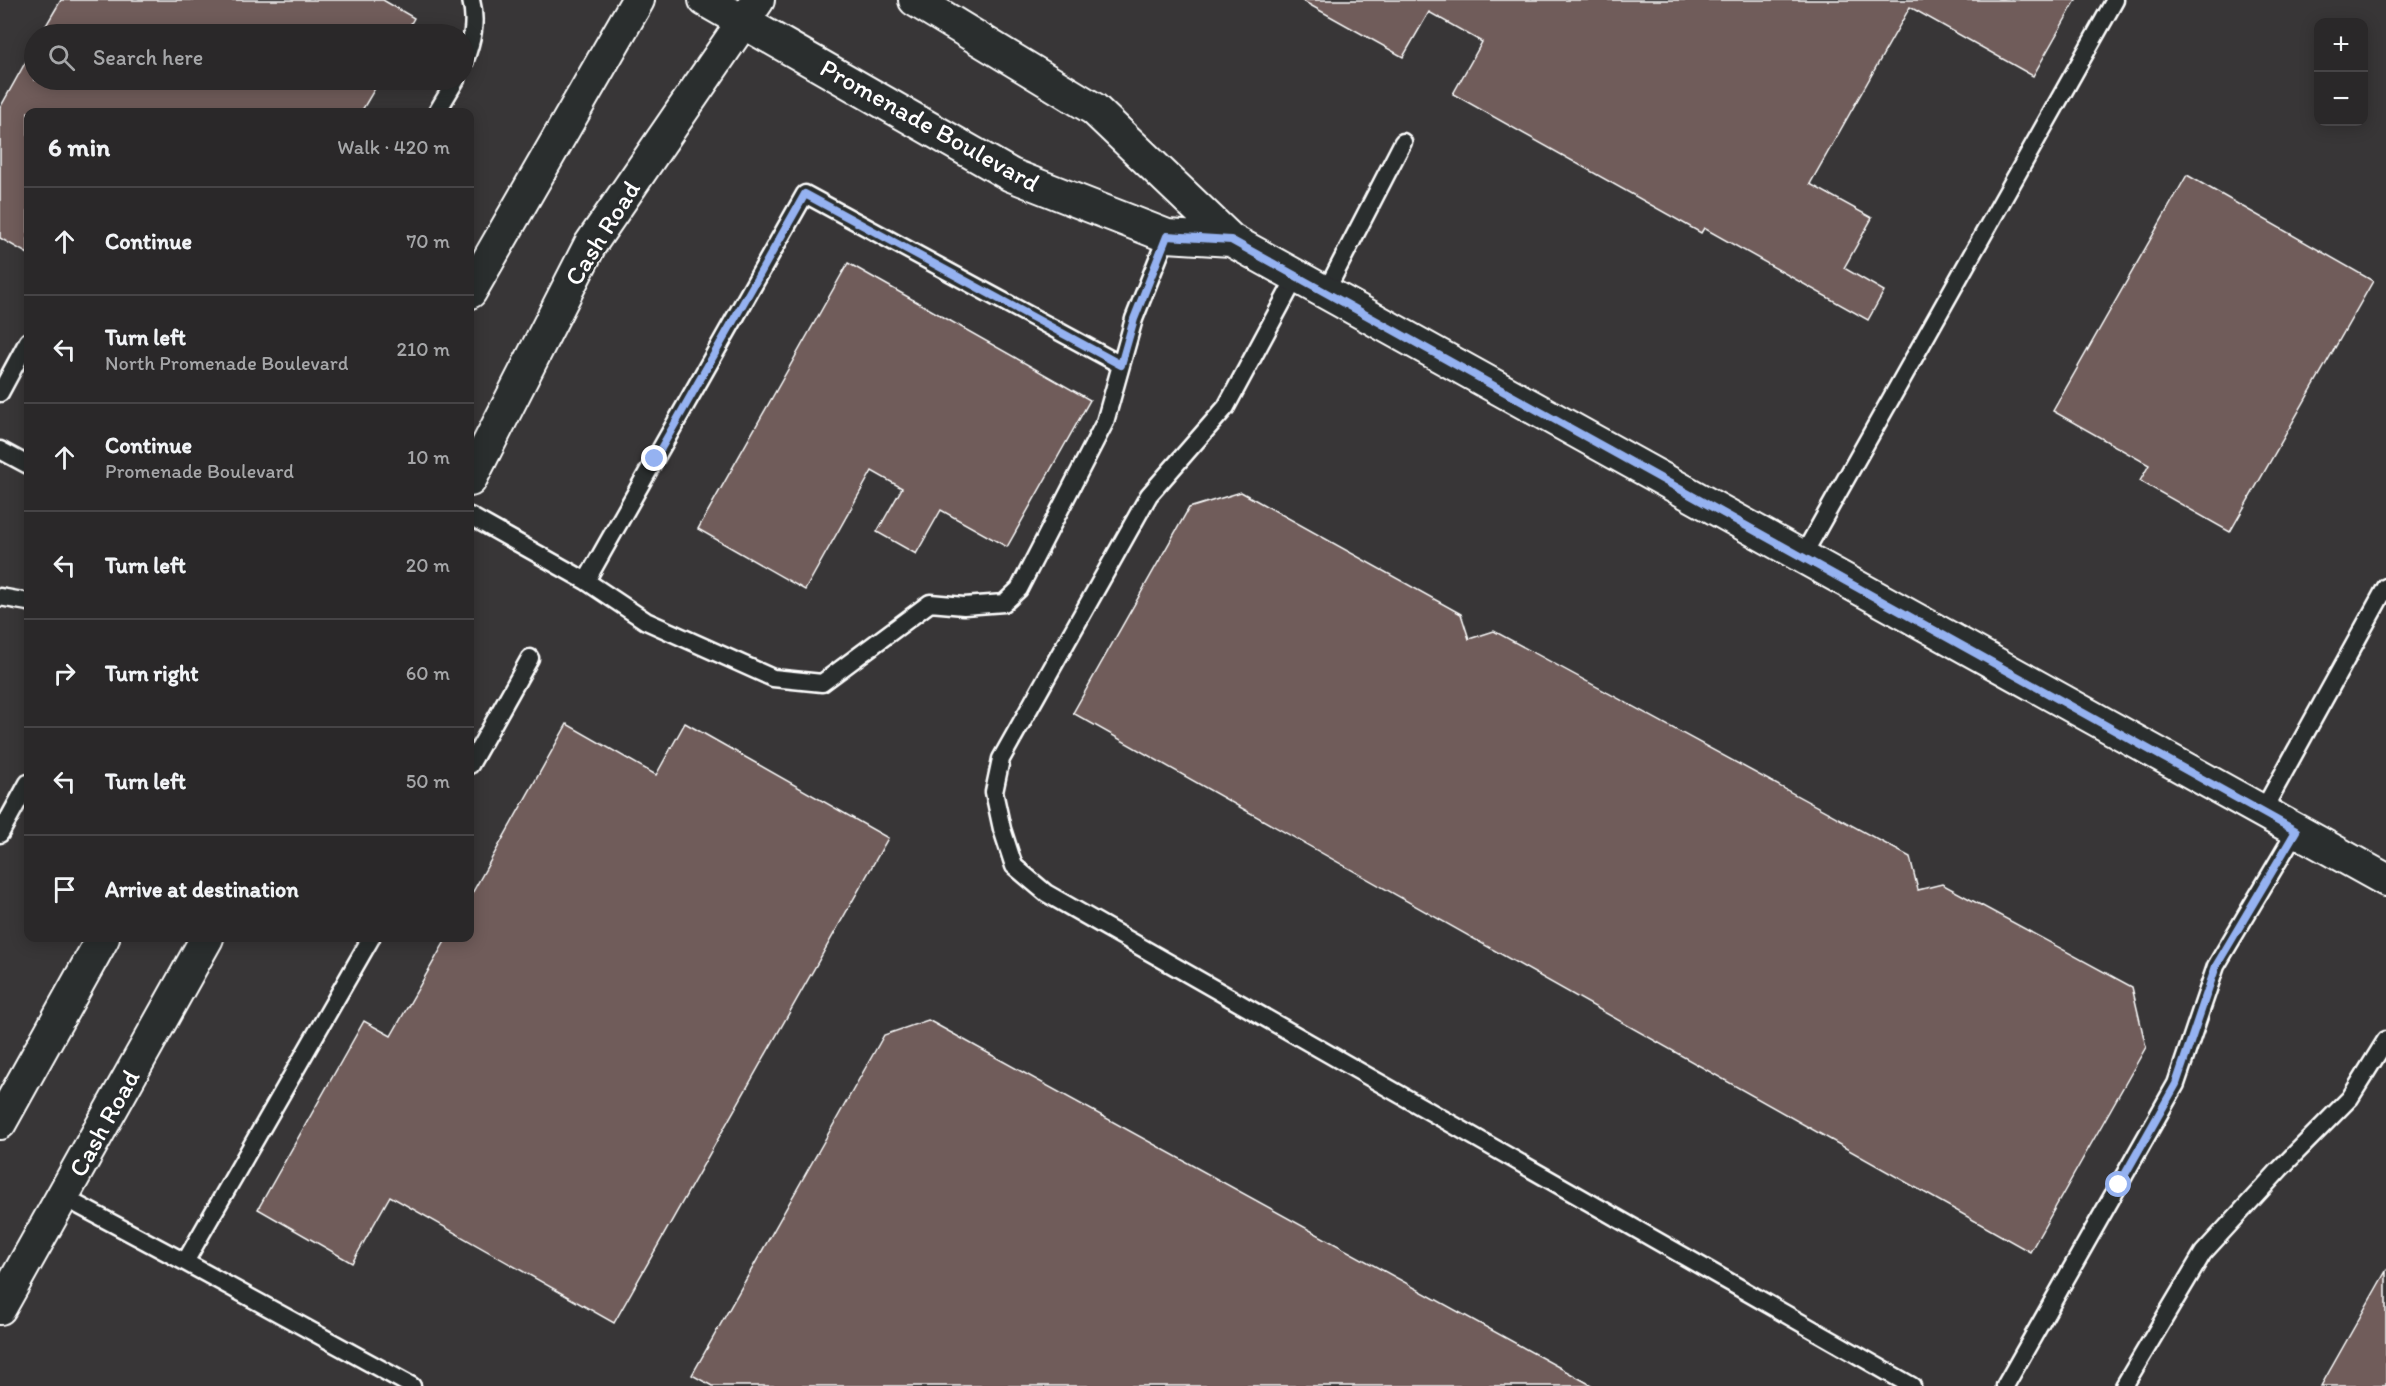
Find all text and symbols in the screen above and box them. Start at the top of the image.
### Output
map controls [2314,18,2368,126]
button: + [2314,18,2368,72]
search box [24,24,474,90]
icon: search [45,41,78,74]
text: Search here [93,44,203,71]
street label: Promenade Boulevard [815,51,1045,199]
button: − [2314,72,2368,126]
text: 6 min [48,131,110,163]
text: Walk · 420 m [337,135,450,159]
street label: Cash Road [557,175,647,291]
icon: ahead [48,225,81,258]
text: Continue [105,228,192,255]
text: 70 m [406,229,450,253]
text: Turn left [105,324,186,351]
icon: left [48,333,81,366]
text: 210 m [397,337,450,361]
text: North Promenade Boulevard [105,351,348,375]
text: Continue [105,432,192,459]
icon: ahead [48,441,81,474]
text: 10 m [407,445,450,469]
route end [641,445,667,471]
text: Promenade Boulevard [105,459,294,483]
icon: left [48,549,81,582]
text: Turn left [105,552,186,579]
text: 20 m [406,553,450,577]
icon: right [48,657,81,690]
text: Turn right [105,660,199,687]
text: 60 m [406,661,450,685]
icon: left [48,765,81,798]
text: Turn left [105,768,186,795]
text: 50 m [406,769,450,793]
icon: arrive [48,873,81,906]
text: Arrive at destination [105,876,299,903]
street label: Cash Road [61,1064,147,1182]
route start [2105,1171,2131,1197]

